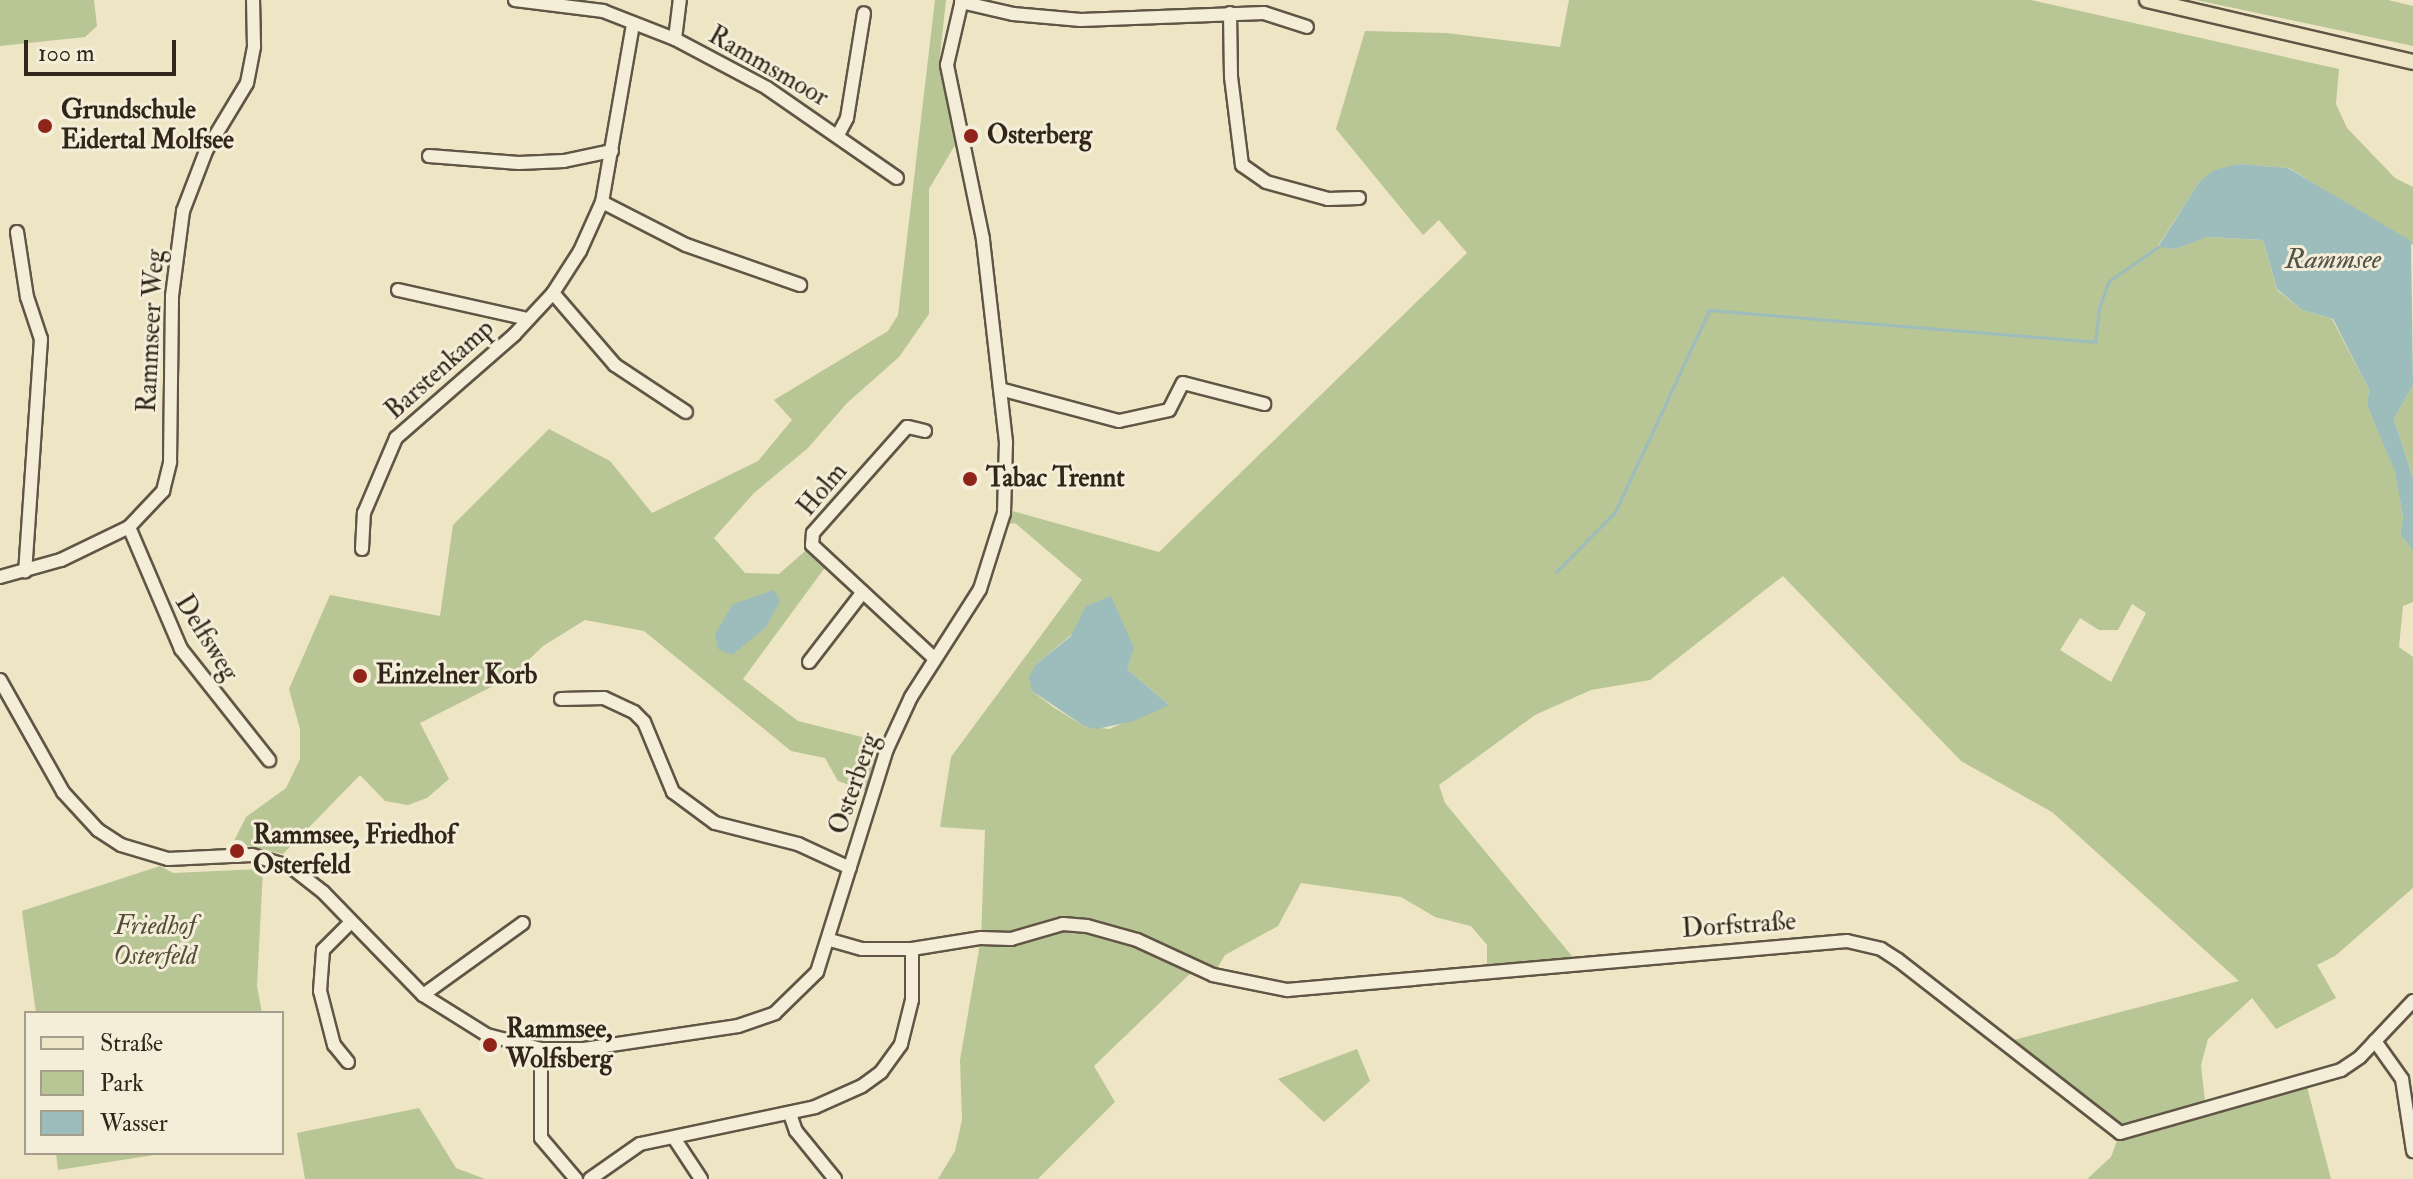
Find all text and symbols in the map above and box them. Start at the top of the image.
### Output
street label: Rammsmoor [702,20,834,114]
scale bar [28,24,180,74]
text: 100 m [38,38,95,69]
place label: Grundschule Eidertal Molfsee [61,95,234,156]
marker: Grundschule Eidertal Molfsee [36,117,54,135]
place label: Osterberg [987,120,1092,152]
marker: Osterberg [962,127,980,145]
water label: Rammsee [2285,243,2381,277]
street label: Rammseer Weg [132,249,172,413]
street label: Barstenkamp [379,313,501,427]
street label: Holm [792,457,854,523]
place label: Tabac Trennt [986,463,1125,495]
marker: Tabac Trennt [961,470,979,488]
street label: Delfsweg [167,589,245,687]
place label: Einzelner Korb [376,660,537,692]
marker: Einzelner Korb [351,667,369,685]
street label: Osterberg [823,729,887,839]
place label: Rammsee, Friedhof Osterfeld [253,820,455,882]
marker: Rammsee, Friedhof Osterfeld [228,842,246,860]
street label: Dorfstraße [1681,906,1797,946]
park label: Friedhof Osterfeld [113,911,197,972]
legend [24,1011,284,1155]
place label: Rammsee, Wolfsberg [506,1014,613,1076]
text: Straße [100,1028,163,1059]
marker: Rammsee, Wolfsberg [481,1036,499,1054]
text: Park [100,1068,144,1099]
text: Wasser [100,1108,168,1139]

